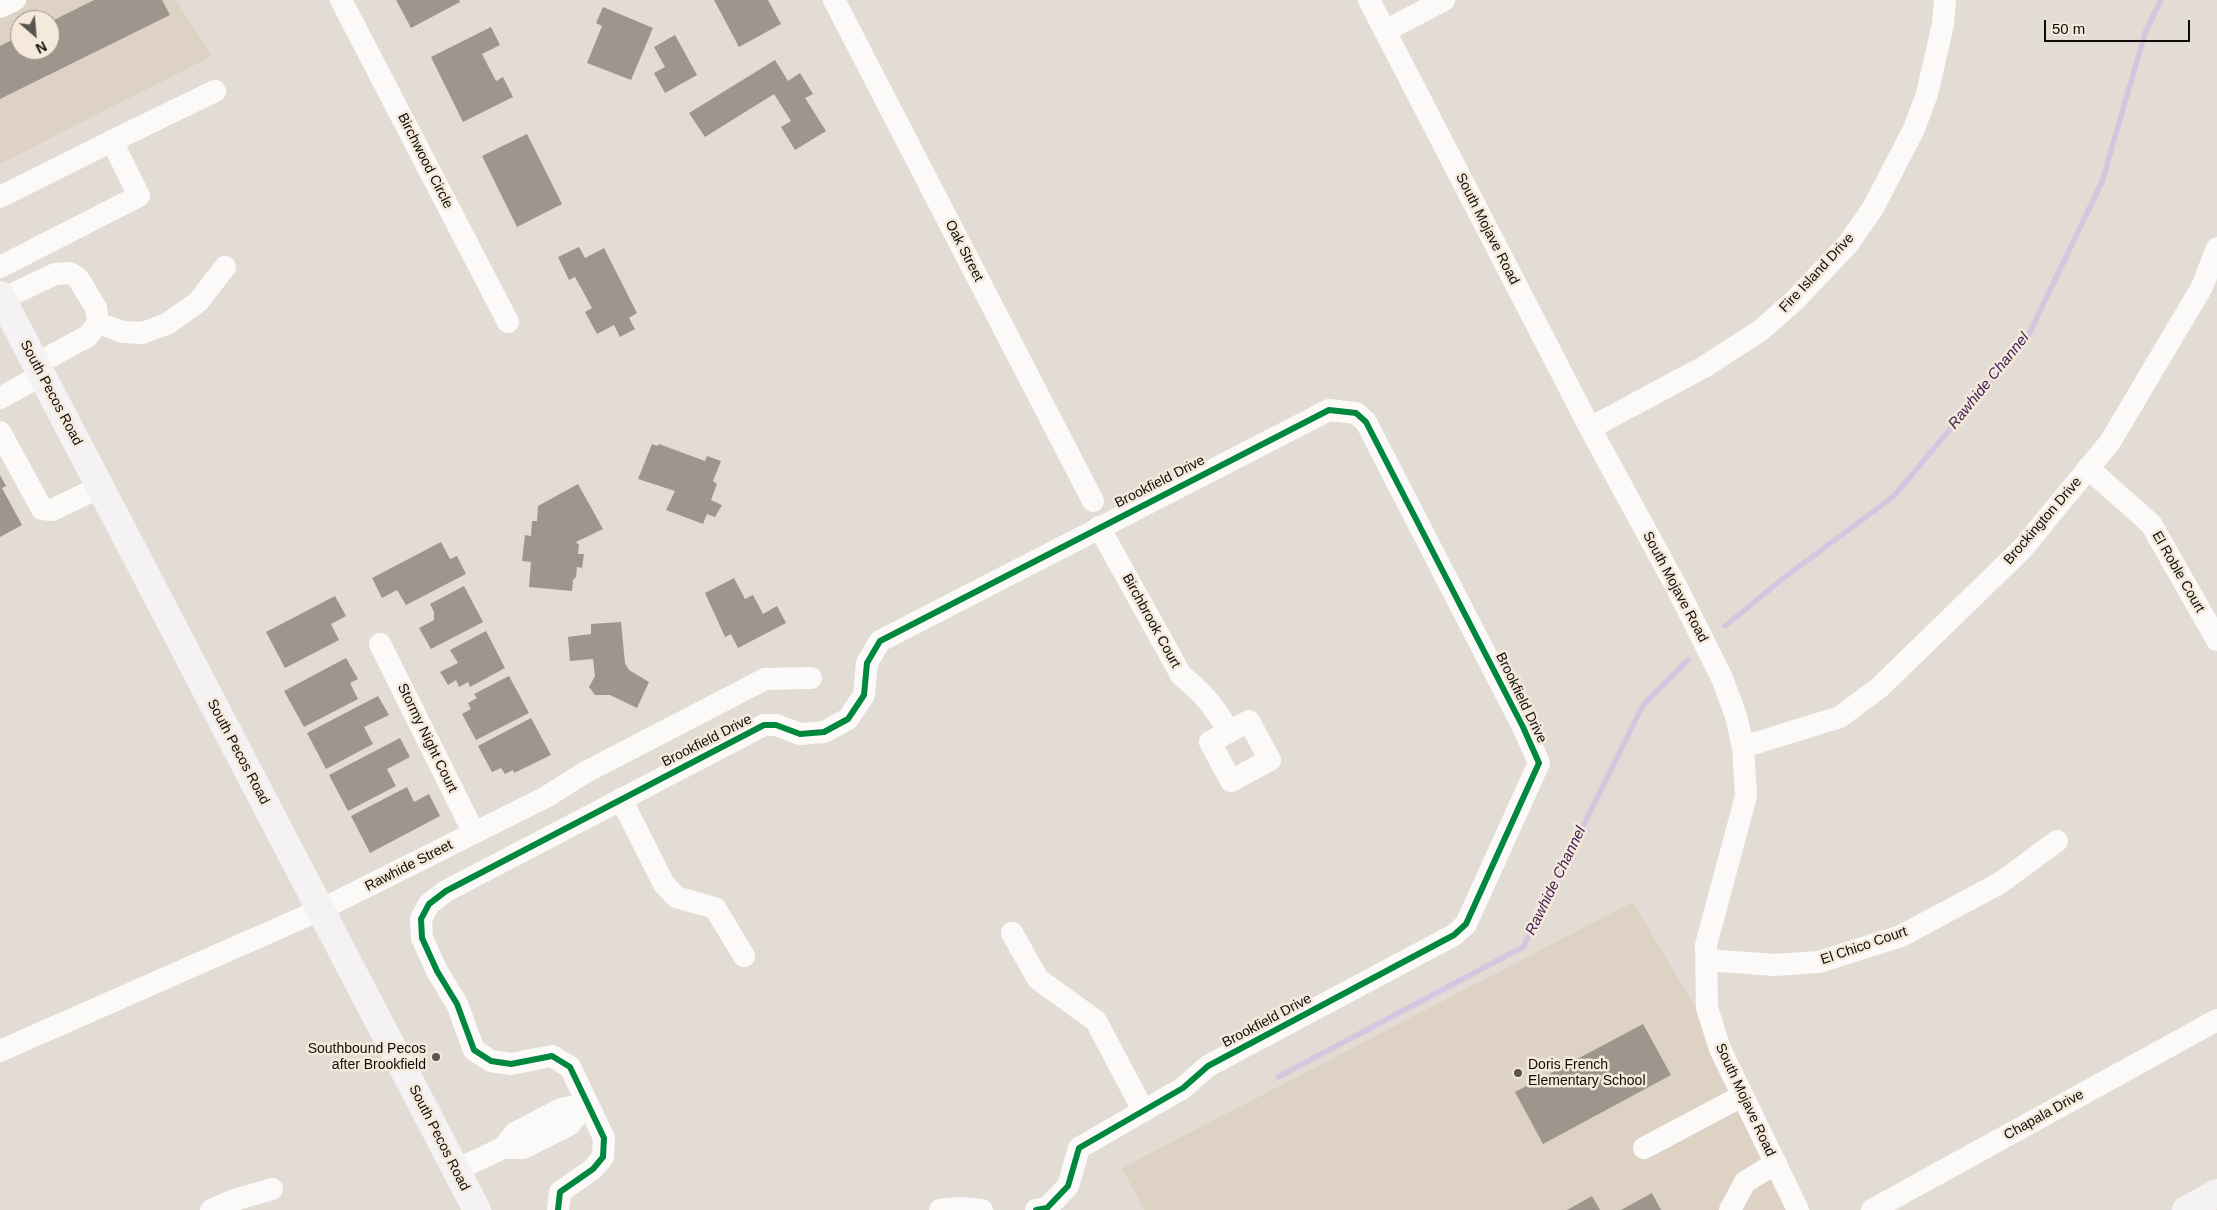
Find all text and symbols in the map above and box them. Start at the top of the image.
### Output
north arrow [10,10,60,60]
scale bar [2047,10,2193,42]
text: 50 m [2052,20,2085,37]
text: N [33,38,49,57]
street label: Birchwood Circle [394,110,456,212]
street label: South Mojave Road [1452,170,1522,288]
street label: Oak Street [941,217,987,285]
street label: Fire Island Drive [1776,230,1858,316]
water label: Rawhide Channel [1945,329,2033,433]
street label: South Pecos Road [16,338,86,448]
street label: Brookfield Drive [1112,452,1208,512]
street label: Brockington Drive [2000,474,2086,568]
street label: El Roble Court [2148,528,2208,616]
street label: South Mojave Road [1639,529,1711,645]
street label: Birchbrook Court [1118,571,1184,671]
street label: Brookfield Drive [1492,650,1550,746]
street label: Stormy Night Court [393,681,461,795]
street label: South Pecos Road [203,697,273,807]
street label: Brookfield Drive [659,711,755,771]
water label: Rawhide Channel [1522,824,1590,938]
street label: Rawhide Street [363,837,455,895]
street label: El Chico Court [1819,923,1909,969]
street label: Brookfield Drive [1219,990,1315,1052]
place label: Southbound Pecos after Brookfield [308,1041,426,1074]
street label: South Mojave Road [1711,1041,1779,1159]
marker: Southbound Pecos after Brookfield [430,1051,442,1063]
place label: Doris French Elementary School [1528,1057,1646,1090]
marker: Doris French Elementary School [1512,1067,1524,1079]
street label: South Pecos Road [405,1082,473,1194]
street label: Chapala Drive [2001,1086,2087,1144]

